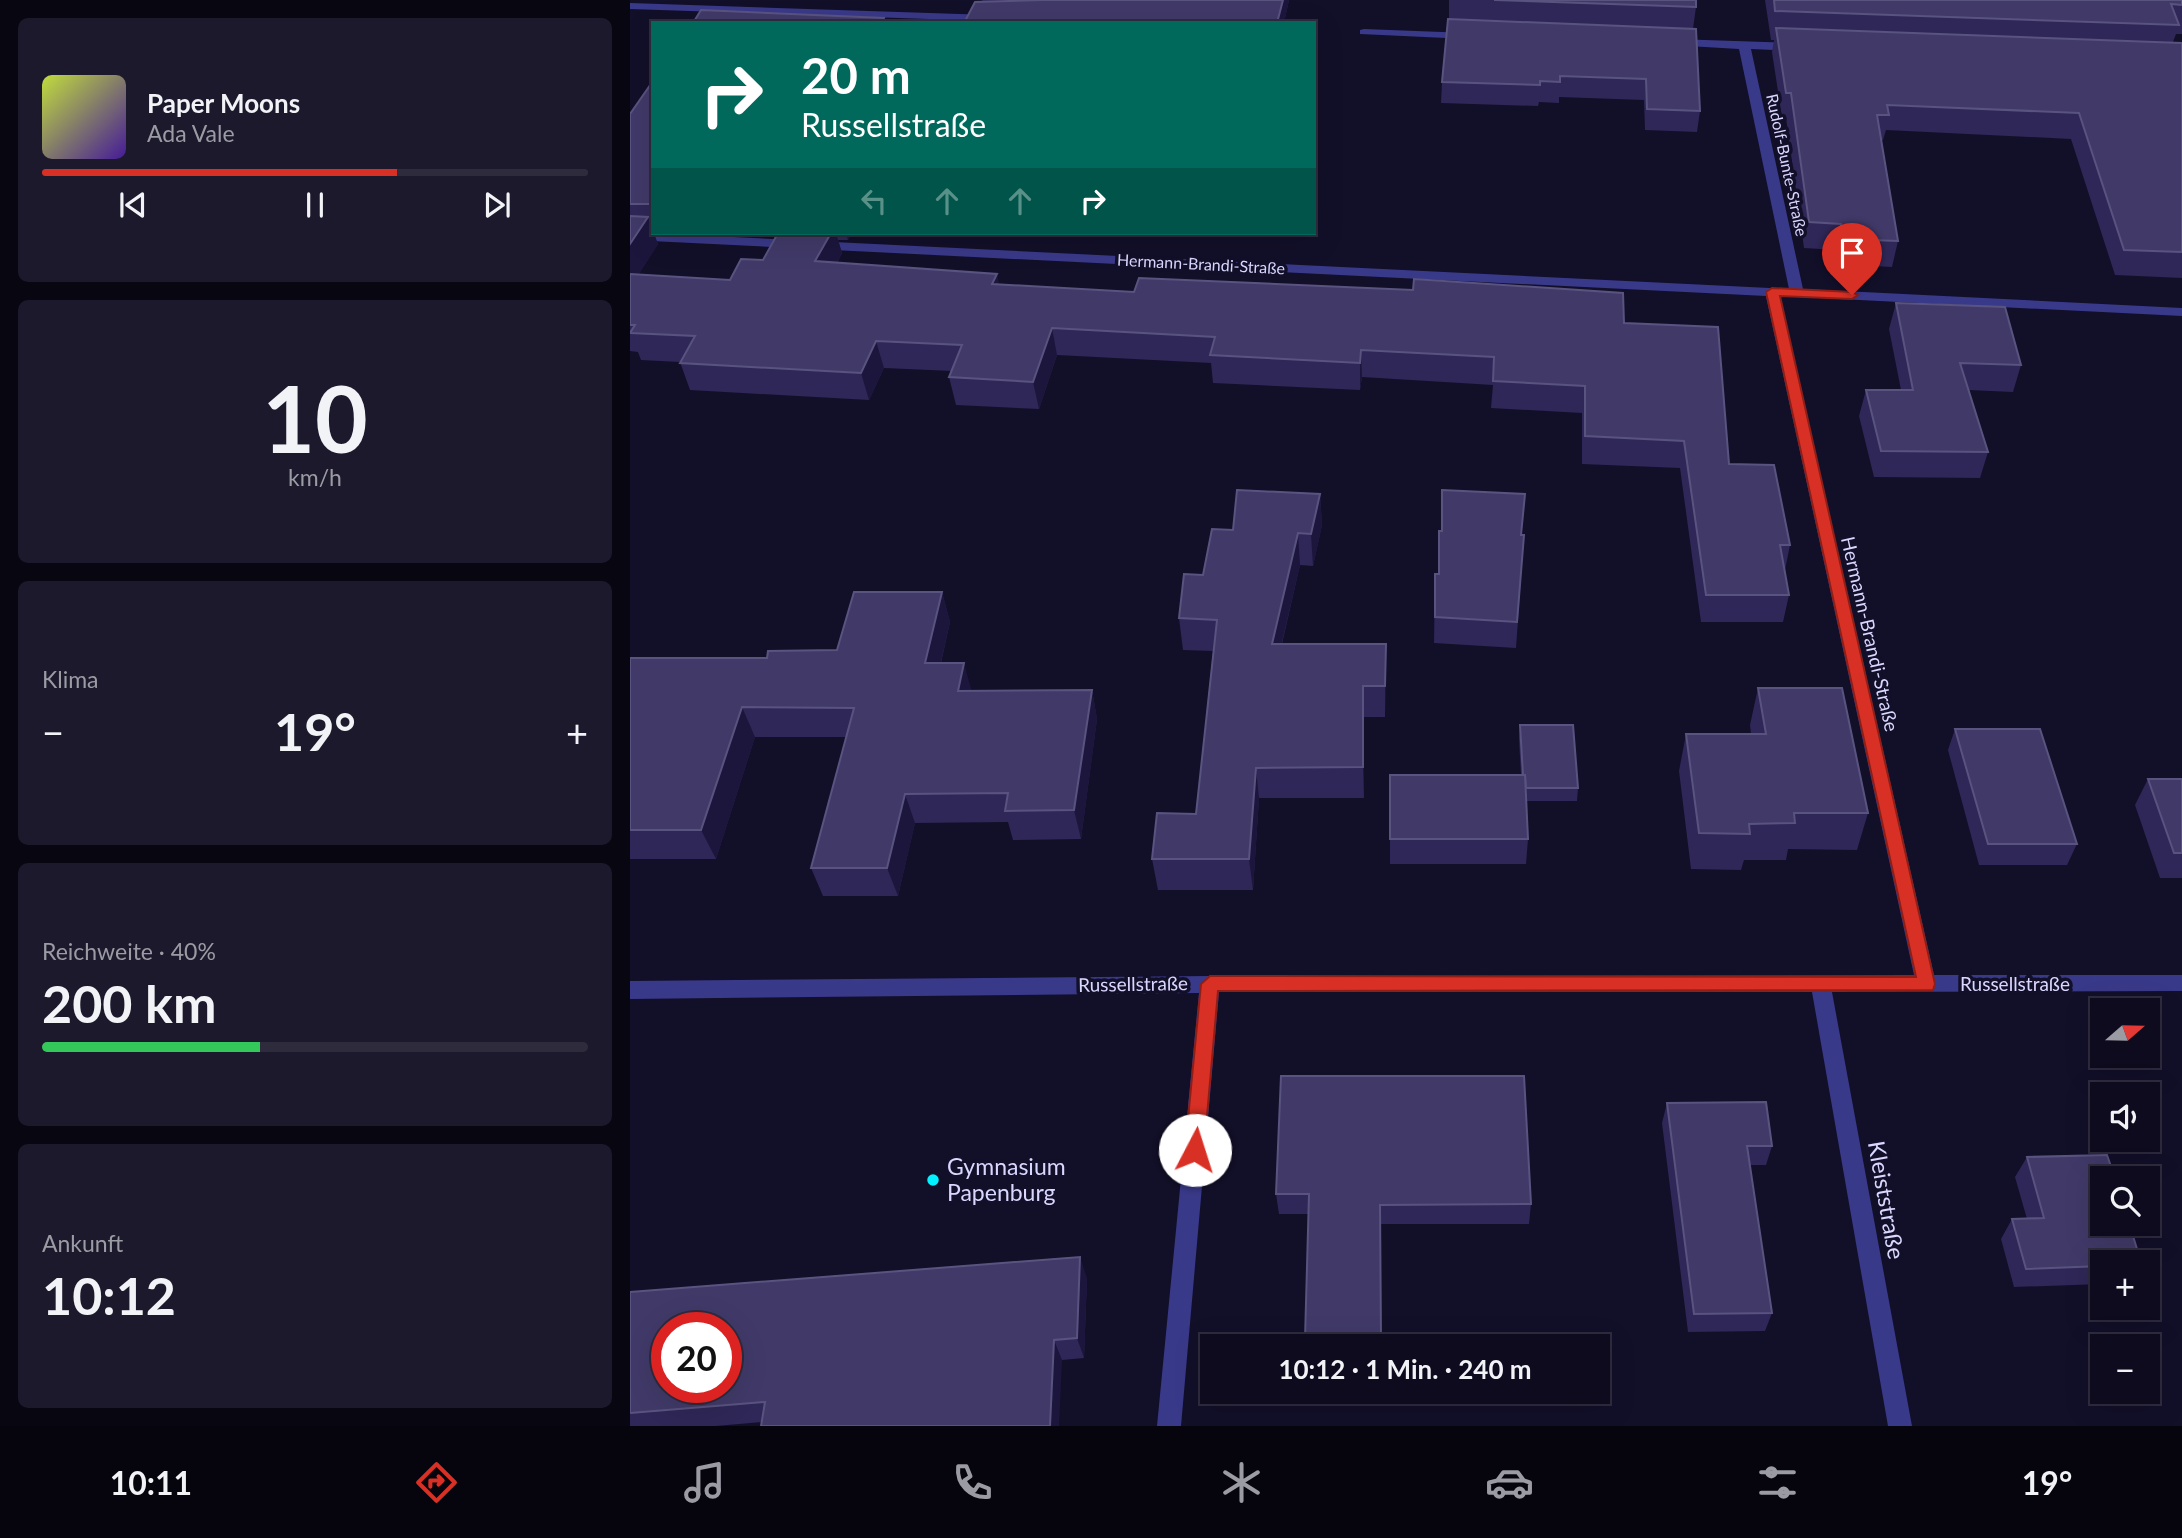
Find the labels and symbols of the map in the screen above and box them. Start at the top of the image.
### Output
street label: Rudolf-Bunte-Straße [1763,92,1812,238]
pin [1822,223,1882,295]
street label: Hermann-Brandi-Straße [1117,250,1285,277]
street label: Hermann-Brandi-Straße [1837,534,1904,734]
street label: Russellstraße [1078,971,1188,996]
street label: Russellstraße [1960,972,2070,995]
north arrow [2090,998,2160,1068]
position arrow [1158,1113,1232,1187]
street label: Kleiststraße [1863,1138,1911,1261]
place label: Gymnasium Papenburg [947,1152,1066,1206]
marker: Gymnasium Papenburg [925,1172,941,1188]
speed limit sign: 20 [651,1312,742,1403]

